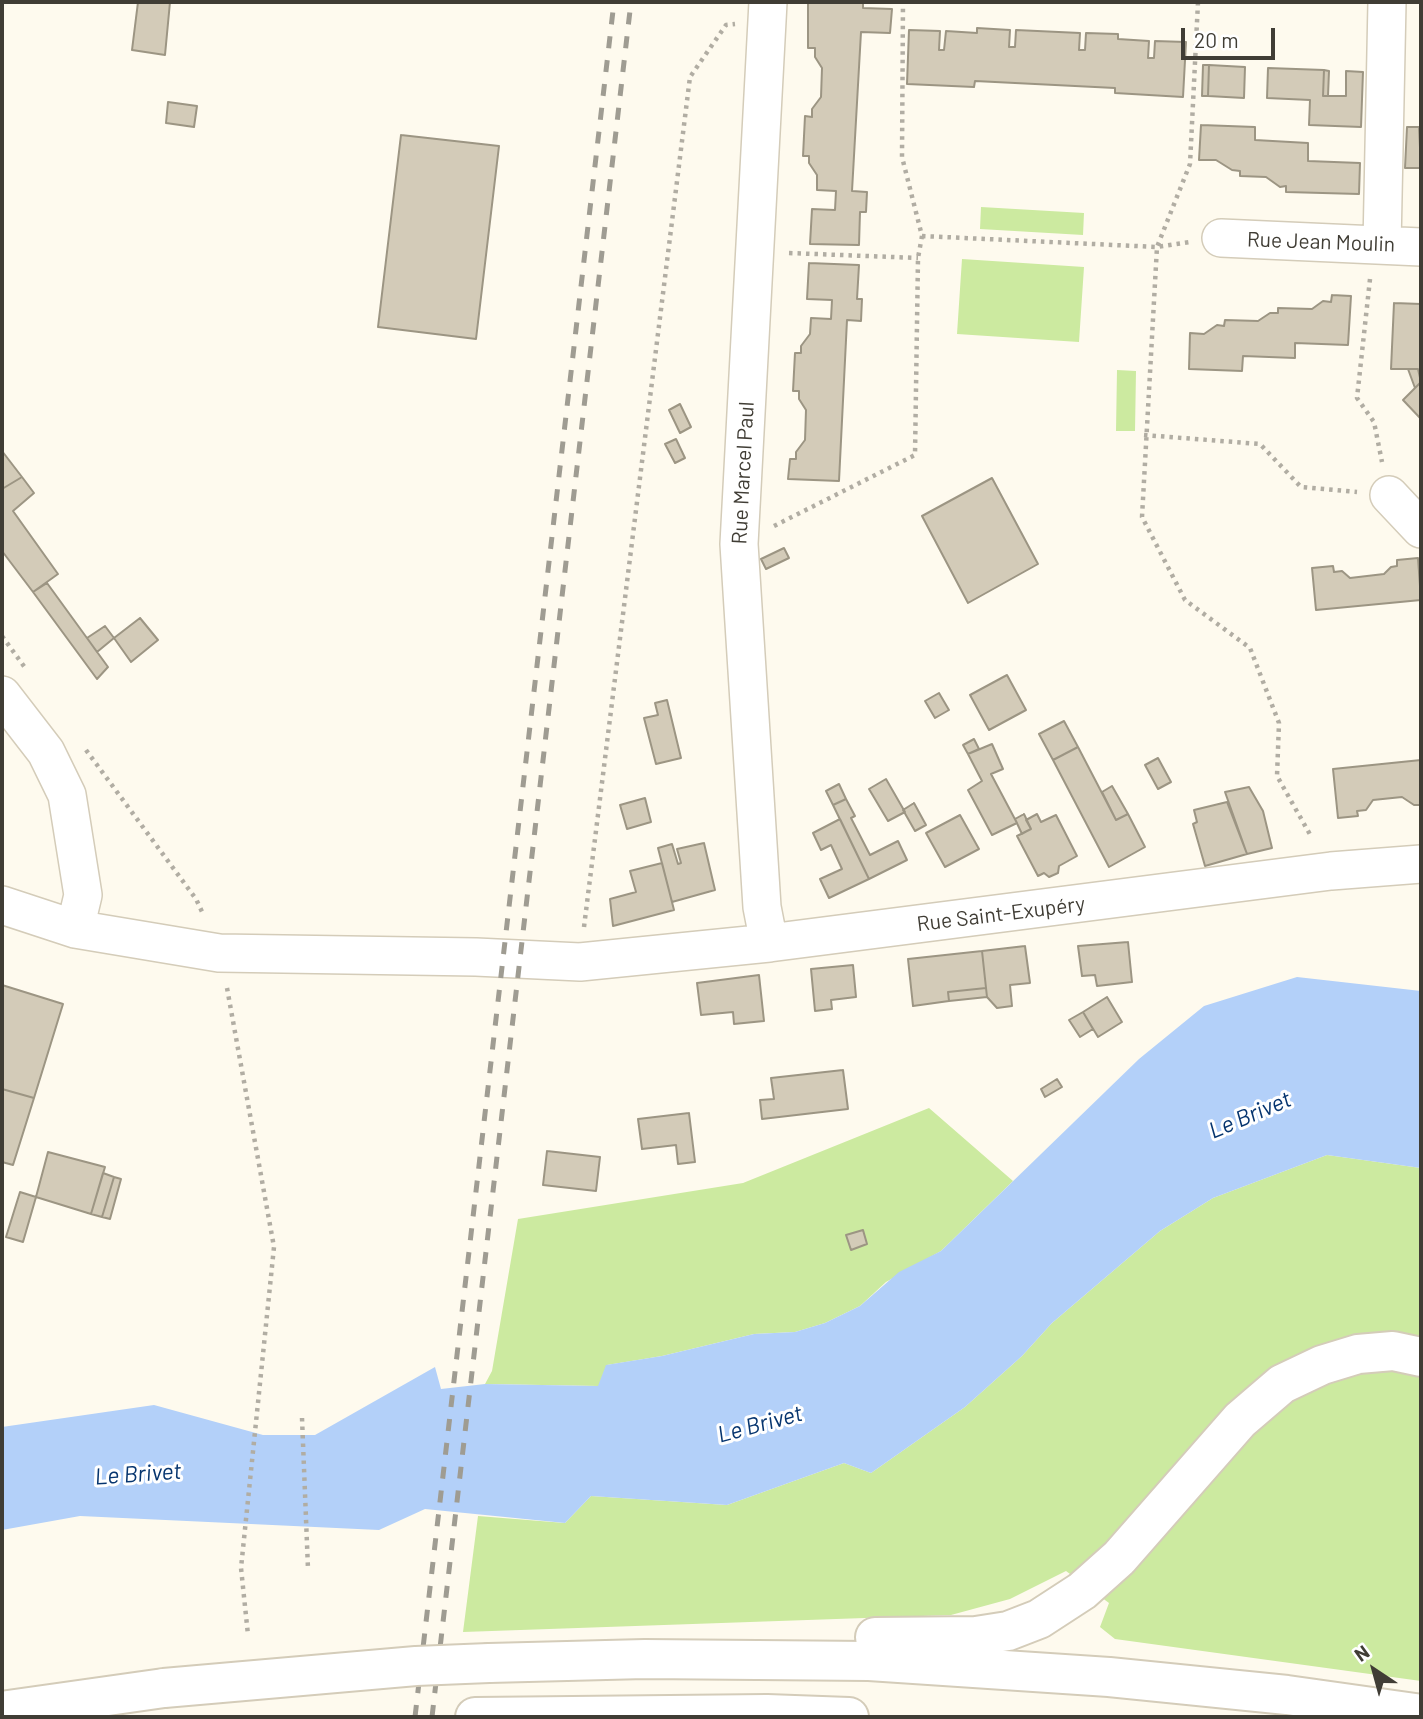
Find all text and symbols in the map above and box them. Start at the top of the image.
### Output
scale bar [1185,14,1280,58]
text: 20 m [1194,27,1239,52]
street label: Rue Jean Moulin [1247,227,1395,257]
street label: Rue Marcel Paul [727,401,759,545]
street label: Rue Saint-Exupéry [915,891,1087,937]
water label: Le Brivet [1205,1085,1295,1145]
water label: Le Brivet [714,1399,806,1449]
water label: Le Brivet [94,1457,182,1491]
north arrow [1339,1635,1409,1705]
text: N [1349,1640,1373,1666]

